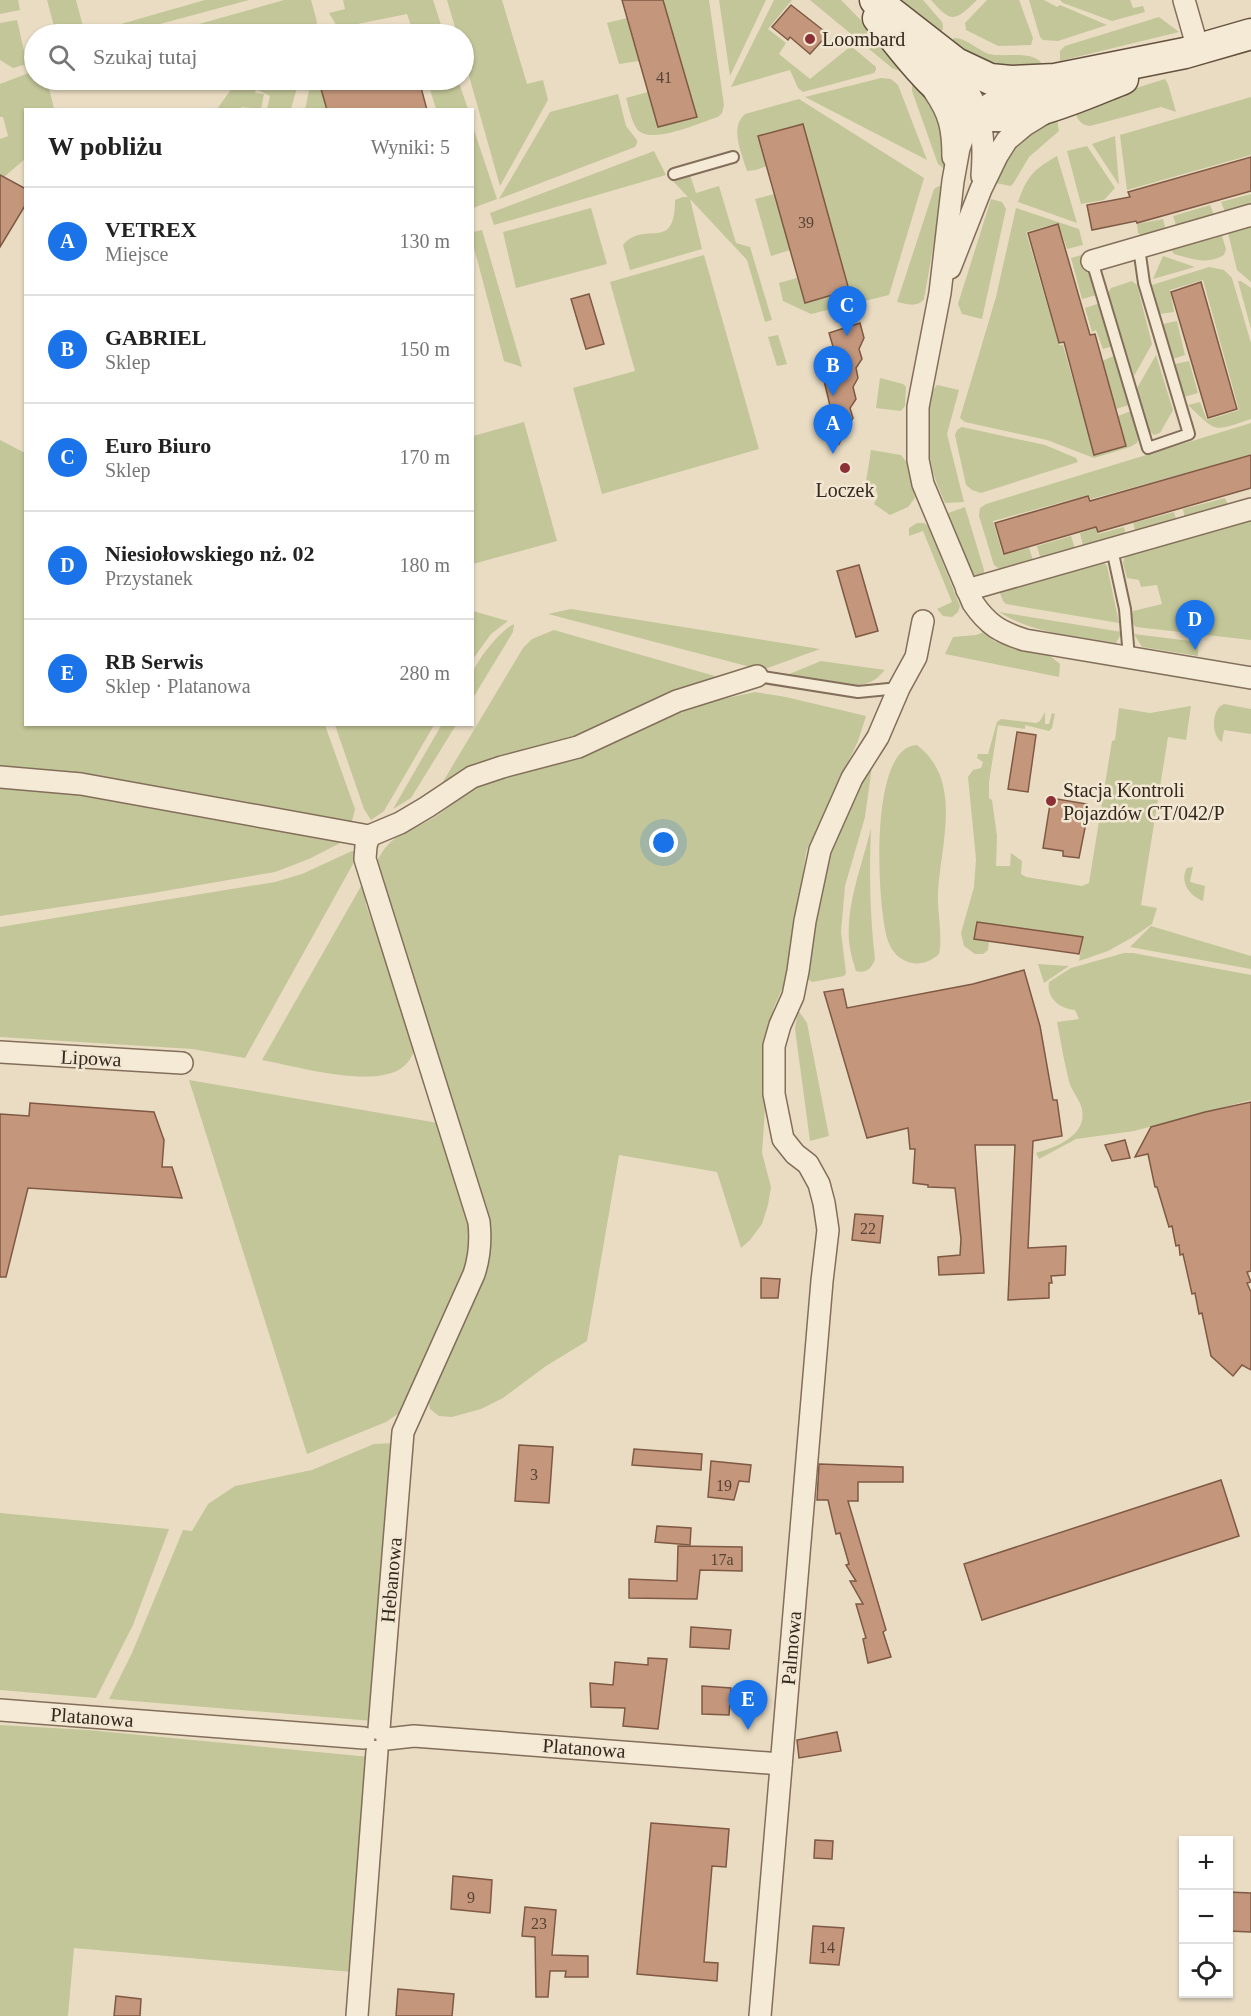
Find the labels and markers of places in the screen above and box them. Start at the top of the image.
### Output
place label: Loombard [822,28,905,50]
marker: Loombard [803,32,817,46]
pin: C [828,286,866,336]
pin: B [814,346,852,396]
pin: A [814,404,852,454]
marker: Loczek [838,461,852,475]
place label: Loczek [816,479,874,501]
pin: D [1176,600,1214,650]
place label: Stacja Kontroli Pojazdów CT/042/P [1063,779,1225,825]
marker: Stacja Kontroli Pojazdów CT/042/P [1044,794,1058,808]
pin: E [728,1680,768,1730]

